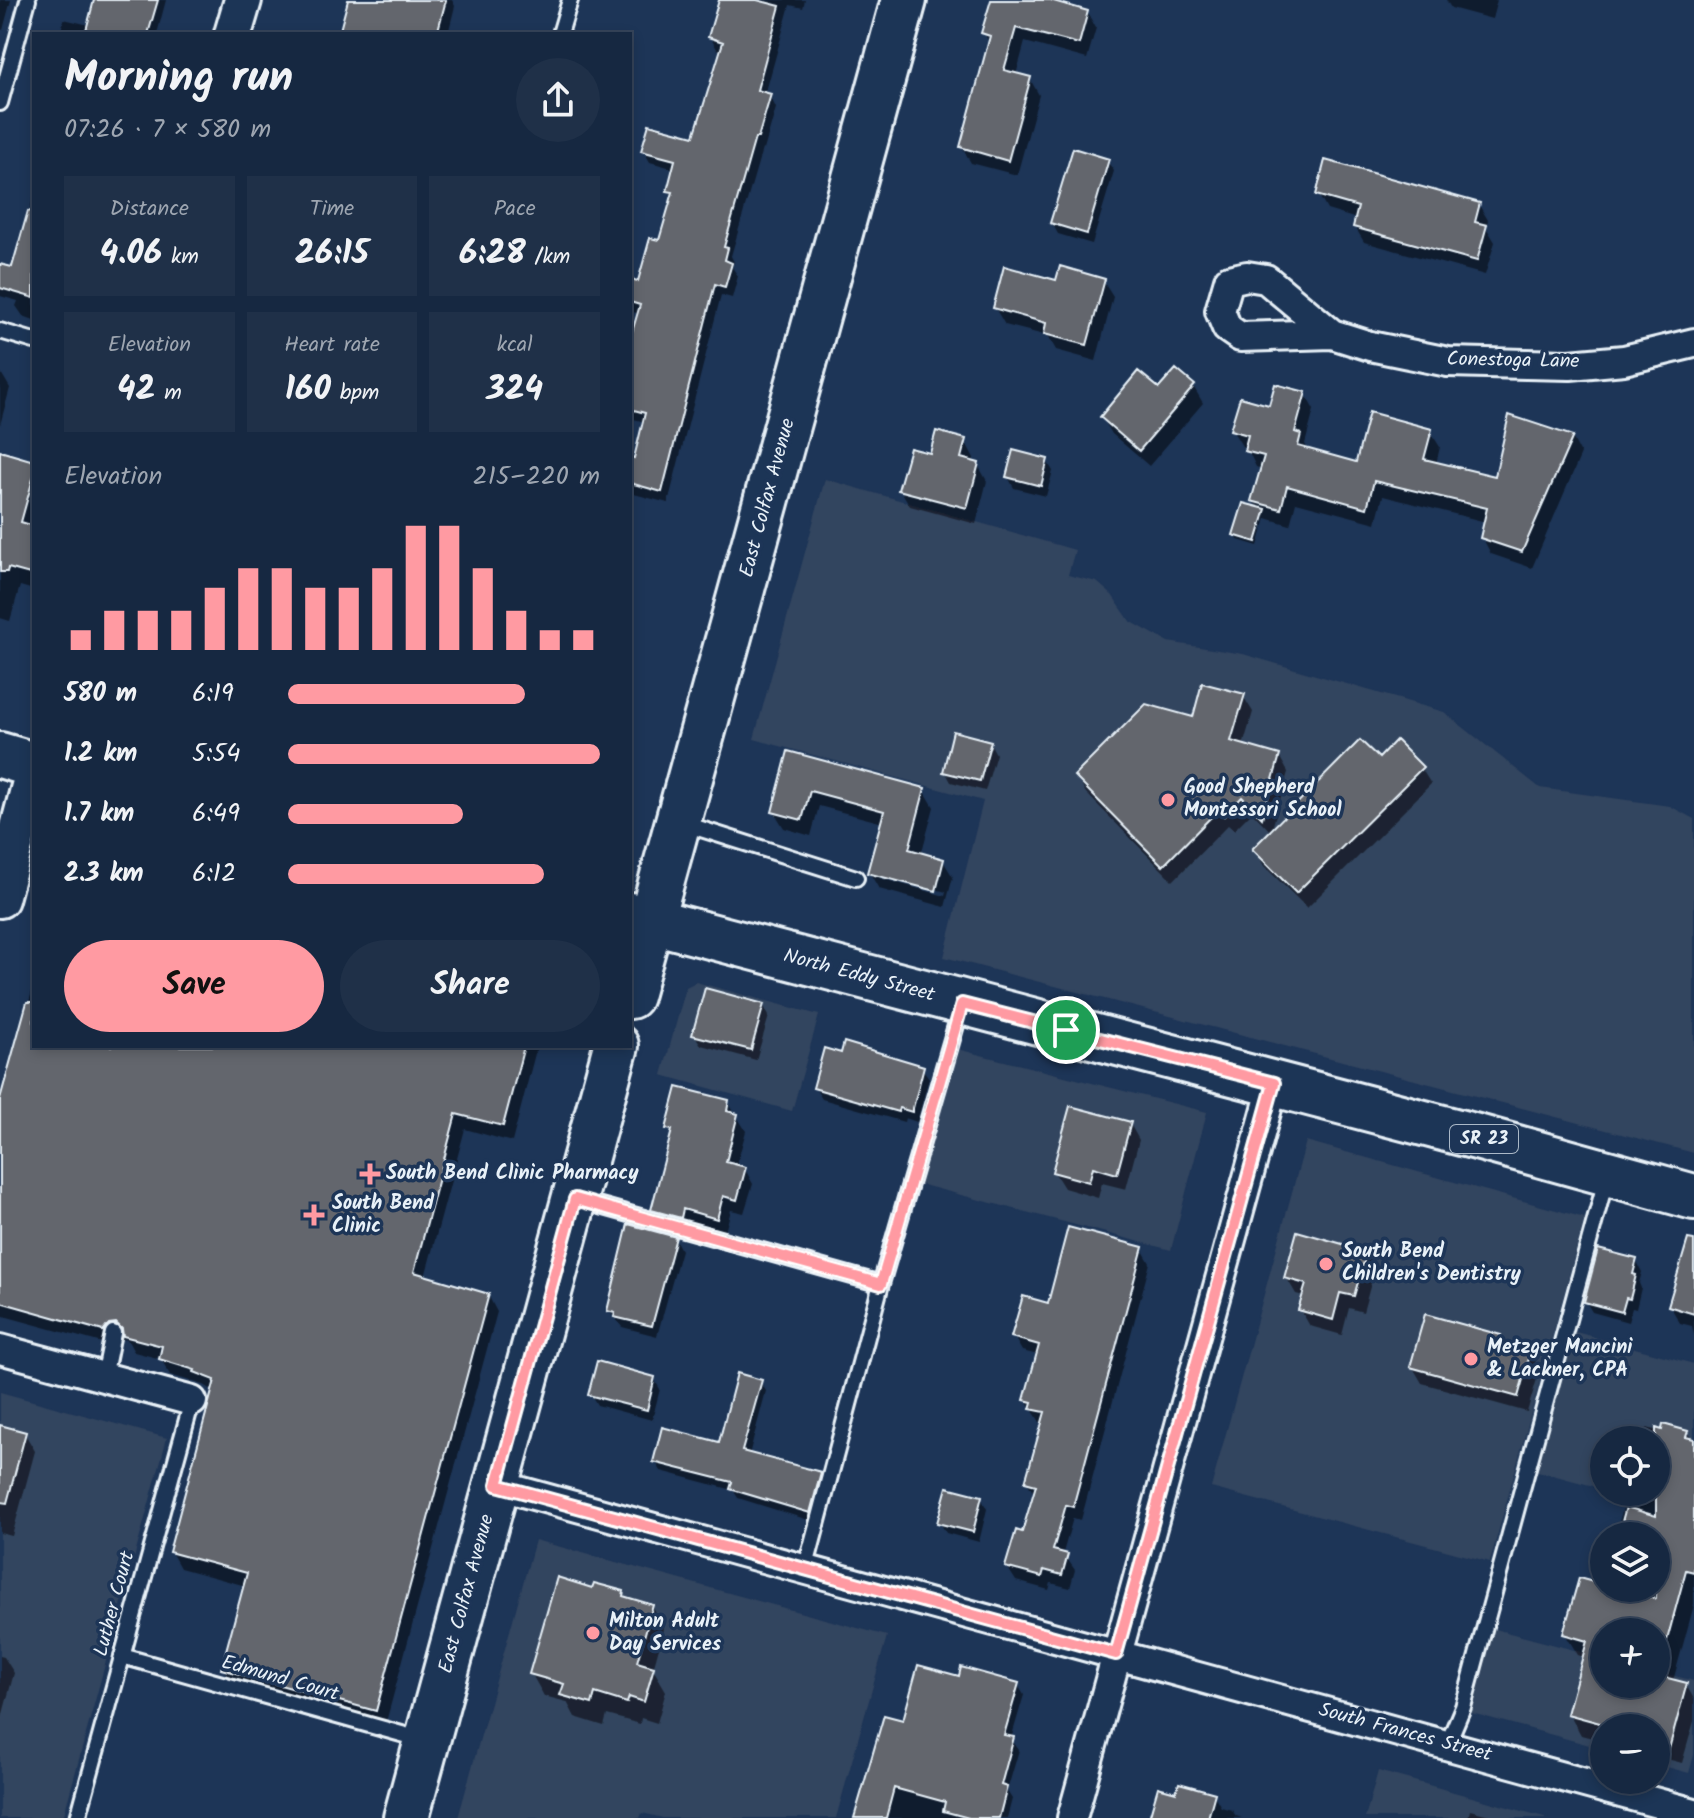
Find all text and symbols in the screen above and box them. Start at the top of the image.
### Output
text: Morning run [64,44,293,114]
button: share [516,58,600,142]
text: 07:26 · 7 × 580 m [64,109,271,151]
text: Distance [110,192,189,227]
text: Time [310,192,354,227]
text: Pace [494,192,536,227]
text: 4.06 [100,227,162,281]
text: 26:15 [295,227,369,281]
text: 6:28 [459,227,526,281]
text: km [162,240,199,275]
text: /km [526,240,570,275]
text: Elevation [108,328,191,363]
text: Heart rate [284,328,380,363]
text: kcal [497,328,533,363]
street label: Conestoga Lane [1446,344,1580,378]
text: 42 [117,363,155,417]
text: 160 [285,363,331,417]
text: 324 [486,363,543,417]
text: m [155,376,182,411]
text: bpm [331,376,379,411]
street label: East Colfax Avenue [731,415,805,581]
text: Elevation [64,456,162,498]
text: 215–220 m [473,456,600,498]
text: 580 m [64,673,137,715]
text: 6:19 [192,673,234,715]
text: 1.2 km [64,733,137,775]
text: 5:54 [192,733,241,775]
place label: Good Shepherd Montessori School [1184,772,1342,827]
marker: Good Shepherd Montessori School [1159,791,1177,809]
text: 1.7 km [64,793,134,835]
text: 6:49 [192,793,240,835]
text: 2.3 km [64,853,144,895]
text: 6:12 [192,853,236,895]
button: Save [64,940,324,1032]
button: Share [340,940,600,1032]
street label: North Eddy Street [780,940,938,1012]
pin [1032,996,1100,1064]
icon: arrive [1044,1008,1088,1052]
road number: SR 23 [1450,1125,1518,1153]
place label: South Bend Clinic Pharmacy [386,1158,639,1190]
marker: South Bend Clinic Pharmacy [361,1165,379,1183]
place label: South Bend Clinic [332,1188,435,1243]
marker: South Bend Clinic [303,1204,325,1226]
place label: South Bend Children's Dentistry [1342,1236,1521,1291]
marker: South Bend Children's Dentistry [1317,1255,1335,1273]
place label: Metzger Mancini & Lackner, CPA [1487,1332,1633,1387]
marker: Metzger Mancini & Lackner, CPA [1462,1350,1480,1368]
map controls [1590,1426,1670,1794]
button: locate [1590,1426,1670,1506]
street label: East Colfax Avenue [430,1511,504,1677]
button: layers [1590,1522,1670,1602]
street label: Luther Court [86,1548,144,1660]
place label: Milton Adult Day Services [609,1606,722,1661]
button: + [1590,1618,1670,1698]
marker: Milton Adult Day Services [584,1624,602,1642]
street label: Edmund Court [217,1647,343,1711]
street label: South Frances Street [1315,1695,1495,1772]
button: − [1590,1714,1670,1794]

